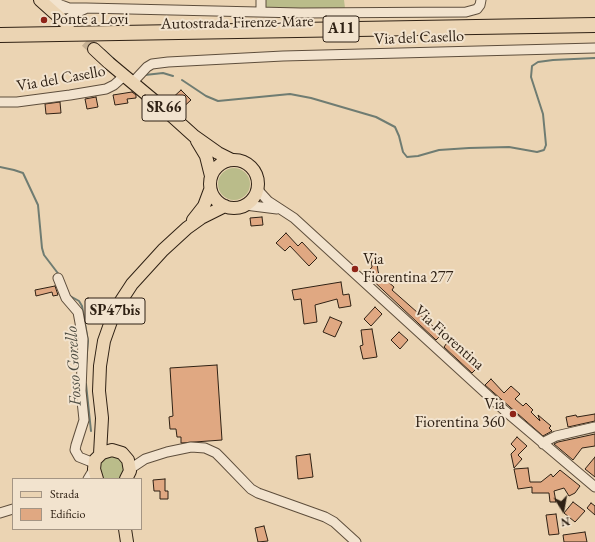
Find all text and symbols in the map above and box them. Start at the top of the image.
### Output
place label: Ponte a Lovi [52,10,128,30]
street label: Autostrada Firenze-Mare [160,12,314,34]
marker: Ponte a Lovi [39,15,49,25]
road number: A11 [323,16,359,42]
street label: Via del Casello [374,27,464,49]
street label: Via del Casello [15,62,107,96]
road number: SR66 [142,95,186,121]
place label: Via Fiorentina 277 [363,250,453,288]
marker: Via Fiorentina 277 [350,264,360,274]
road number: SP47bis [85,298,145,324]
street label: Via Fiorentina [410,301,488,375]
water label: Fosso Gorello [62,325,86,407]
place label: Via Fiorentina 360 [415,395,505,433]
marker: Via Fiorentina 360 [508,409,518,419]
legend [12,478,142,530]
text: Strada [50,486,79,502]
north arrow [543,490,583,530]
text: Edificio [50,506,85,522]
text: N [560,514,571,530]

